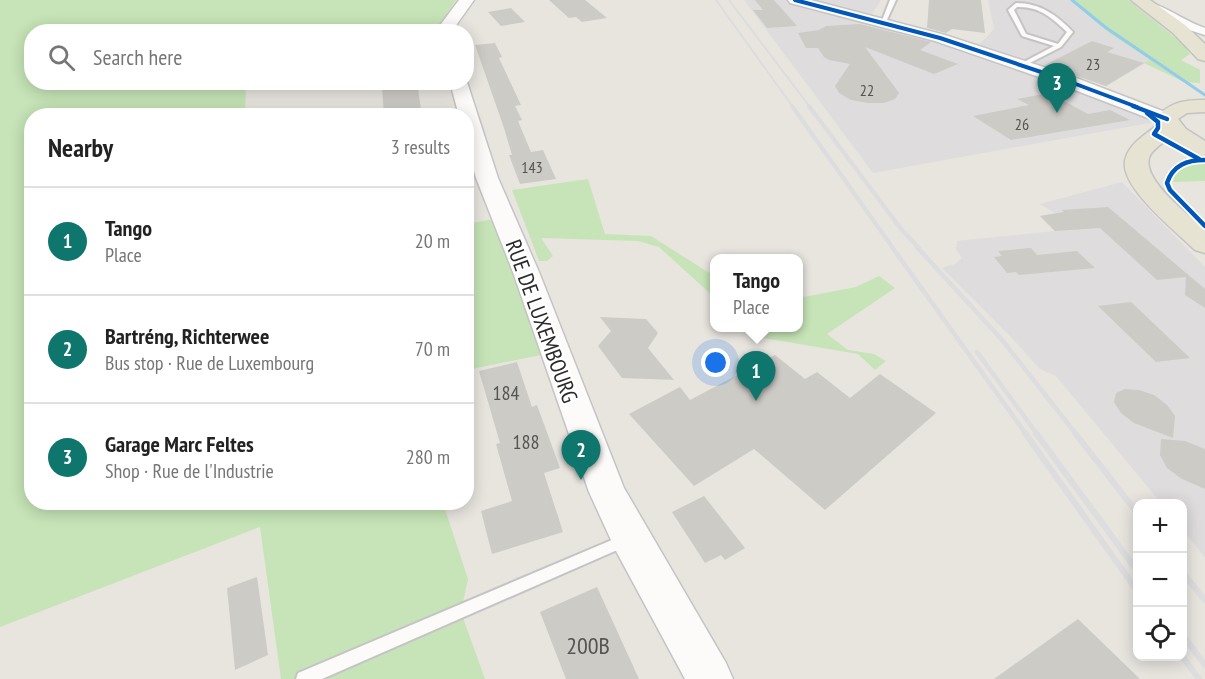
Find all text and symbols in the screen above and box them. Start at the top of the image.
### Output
search box [24,24,474,90]
icon: search [45,41,78,74]
text: Search here [93,43,182,71]
house number: 23 [1086,54,1100,74]
pin: 3 [1038,63,1076,113]
house number: 22 [860,80,874,100]
house number: 26 [1015,114,1029,134]
text: Nearby [48,131,113,164]
text: 3 results [391,134,450,160]
house number: 143 [521,157,543,177]
text: Tango [105,214,152,242]
text: 1 [63,228,72,254]
text: 20 m [415,228,450,254]
street label: RUE DE LUXEMBOURG [500,236,584,406]
text: Place [105,242,142,268]
popup [710,254,803,332]
text: Tango [733,266,780,294]
text: Place [733,294,770,320]
text: Bartréng, Richterwee [105,322,269,350]
text: 2 [63,336,72,362]
text: 70 m [415,336,450,362]
your location [701,348,730,377]
text: Bus stop · Rue de Luxembourg [105,350,314,376]
pin: 1 [736,352,776,401]
house number: 184 [493,380,520,406]
house number: 188 [513,429,540,455]
text: Garage Marc Feltes [105,430,254,458]
pin: 2 [562,430,600,480]
text: 3 [63,444,72,470]
text: 280 m [406,444,450,470]
text: Shop · Rue de l'Industrie [105,458,274,484]
map controls [1133,499,1187,661]
button: + [1133,499,1187,553]
button: − [1133,553,1187,607]
button: locate [1133,607,1187,661]
house number: 200B [566,630,610,661]

